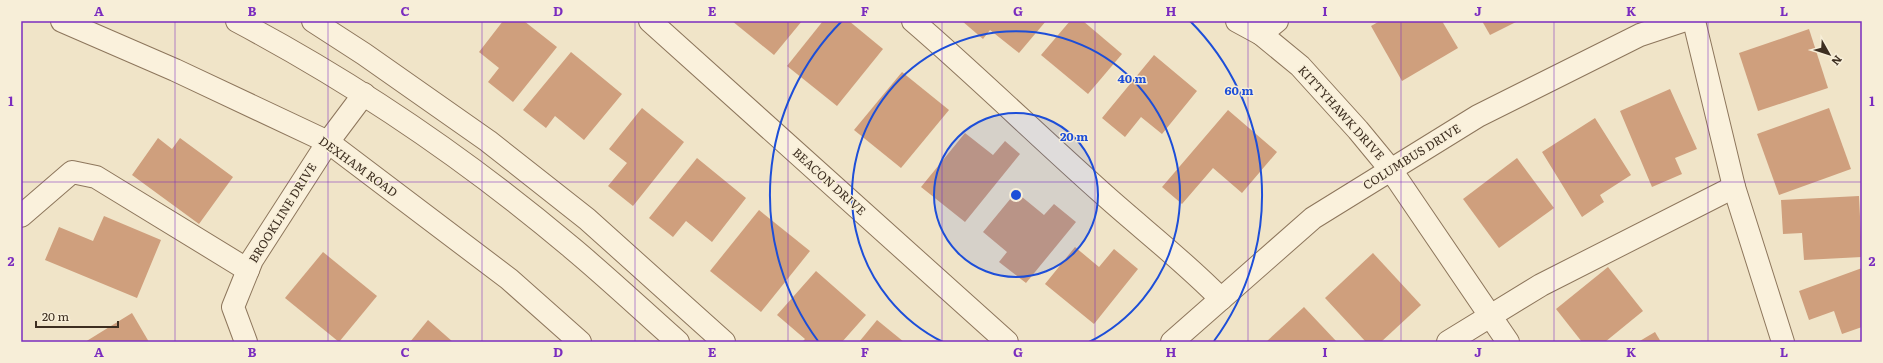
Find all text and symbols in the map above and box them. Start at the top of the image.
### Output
text: A [94,1,104,20]
text: B [248,1,257,20]
text: C [400,1,410,20]
text: D [553,1,563,20]
text: E [708,1,717,20]
text: F [861,1,869,20]
text: G [1013,1,1023,20]
text: H [1166,1,1177,20]
text: I [1322,1,1328,20]
text: J [1474,1,1482,20]
text: K [1626,1,1637,20]
text: L [1780,1,1788,20]
north arrow [1809,34,1849,74]
text: N [1828,52,1847,70]
street label: KITTYHAWK DRIVE [1294,61,1389,164]
text: 40 m [1118,69,1147,87]
text: 60 m [1225,81,1253,99]
text: 1 [8,91,14,110]
text: 1 [1869,91,1875,110]
street label: COLUMBUS DRIVE [1359,119,1464,194]
text: 20 m [1060,127,1088,145]
street label: DEXHAM ROAD [316,131,402,201]
street label: BEACON DRIVE [789,143,871,219]
street label: BROOKLINE DRIVE [244,158,321,266]
centre of rings [1009,188,1023,202]
text: 2 [8,251,15,270]
text: 2 [1869,251,1876,270]
scale bar [36,303,118,329]
text: 20 m [42,307,69,325]
text: A [94,342,104,361]
text: B [248,342,257,361]
text: C [400,342,410,361]
text: D [553,342,563,361]
text: E [708,342,717,361]
text: F [861,342,869,361]
text: G [1013,342,1023,361]
text: H [1166,342,1177,361]
text: I [1322,342,1328,361]
text: J [1474,342,1482,361]
text: K [1626,342,1637,361]
text: L [1780,342,1788,361]

